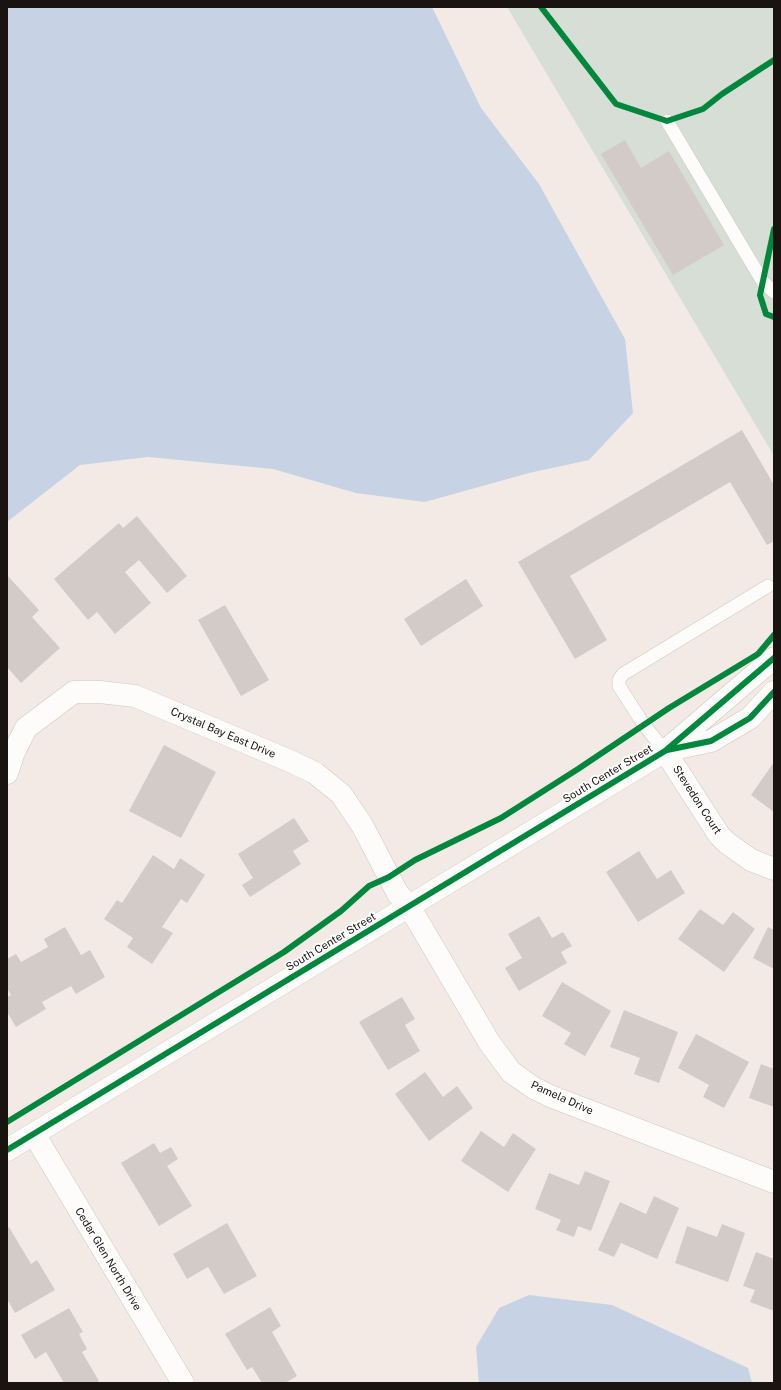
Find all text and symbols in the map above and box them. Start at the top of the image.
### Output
street label: Crystal Bay East Drive [168,705,278,761]
street label: South Center Street [561,742,655,806]
street label: Stevedon Court [670,763,724,837]
street label: South Center Street [284,910,378,974]
street label: Pamela Drive [529,1078,595,1118]
street label: Cedar Glen North Drive [72,1205,144,1313]

